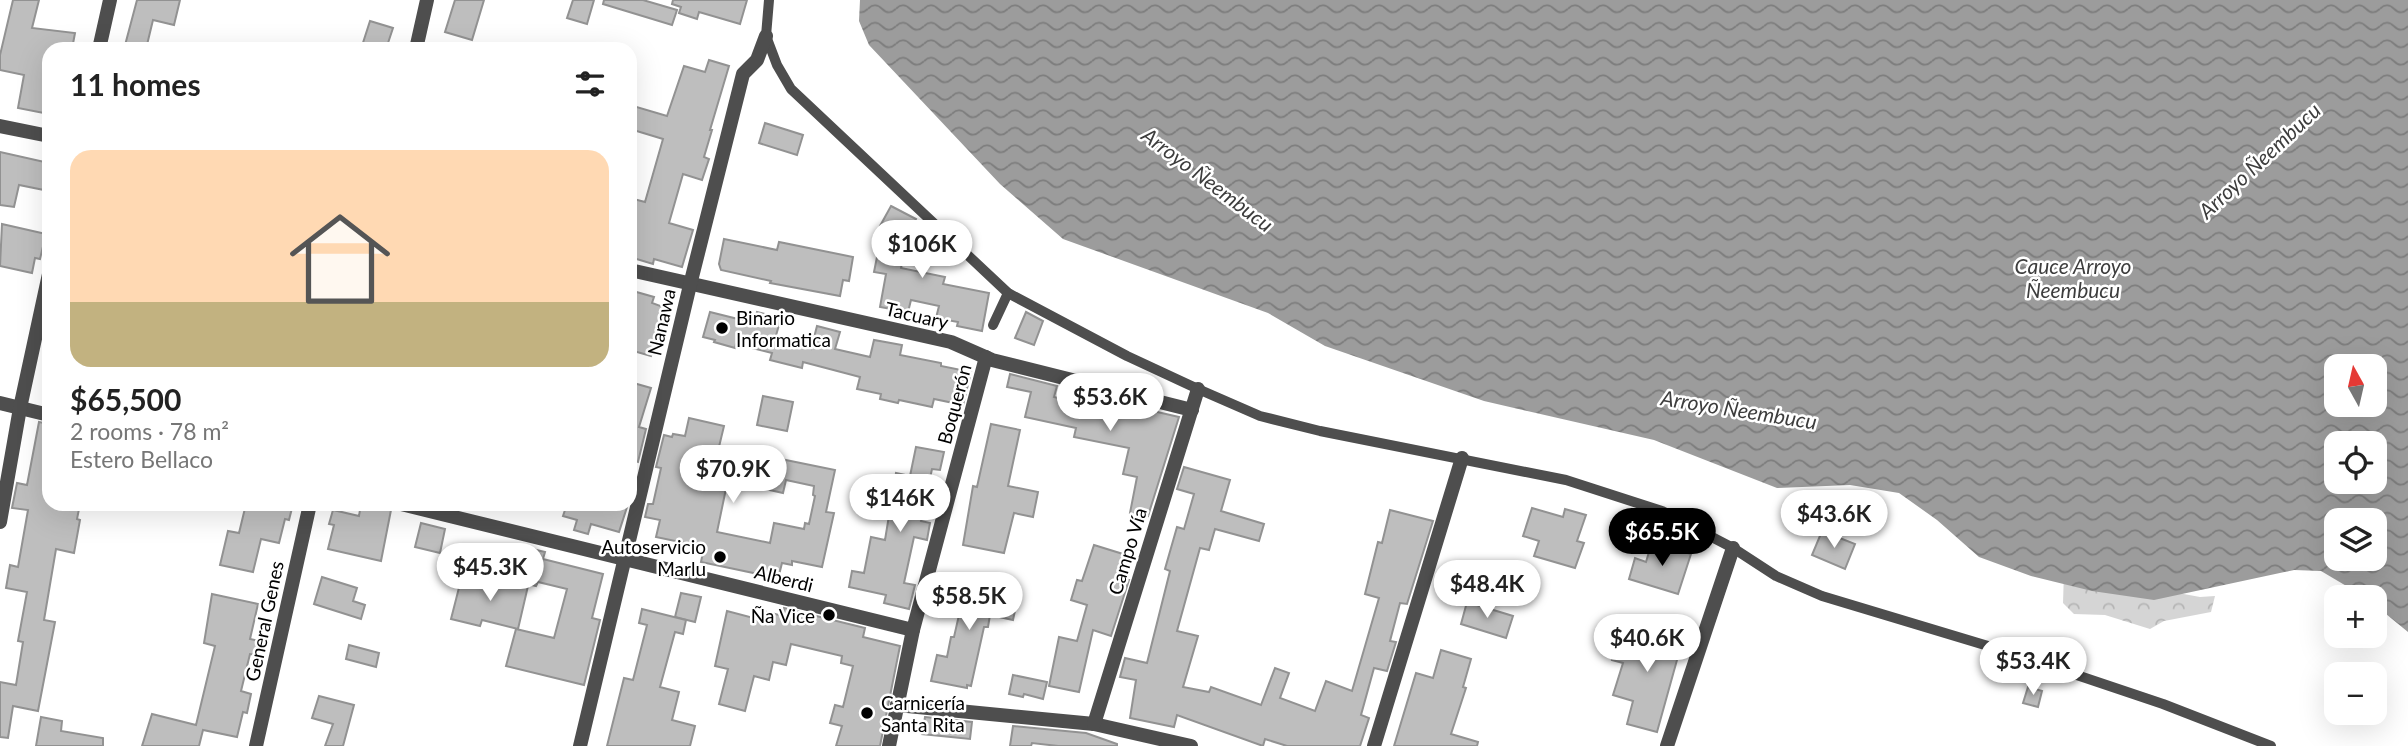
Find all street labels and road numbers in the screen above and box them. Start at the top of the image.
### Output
street label: Nanawa [642,286,680,358]
street label: Tacuary [883,297,951,333]
street label: Boquerón [932,361,976,447]
street label: Campo Vía [1103,505,1151,597]
street label: General Genes [240,559,288,683]
street label: Alberdi [752,560,816,596]

